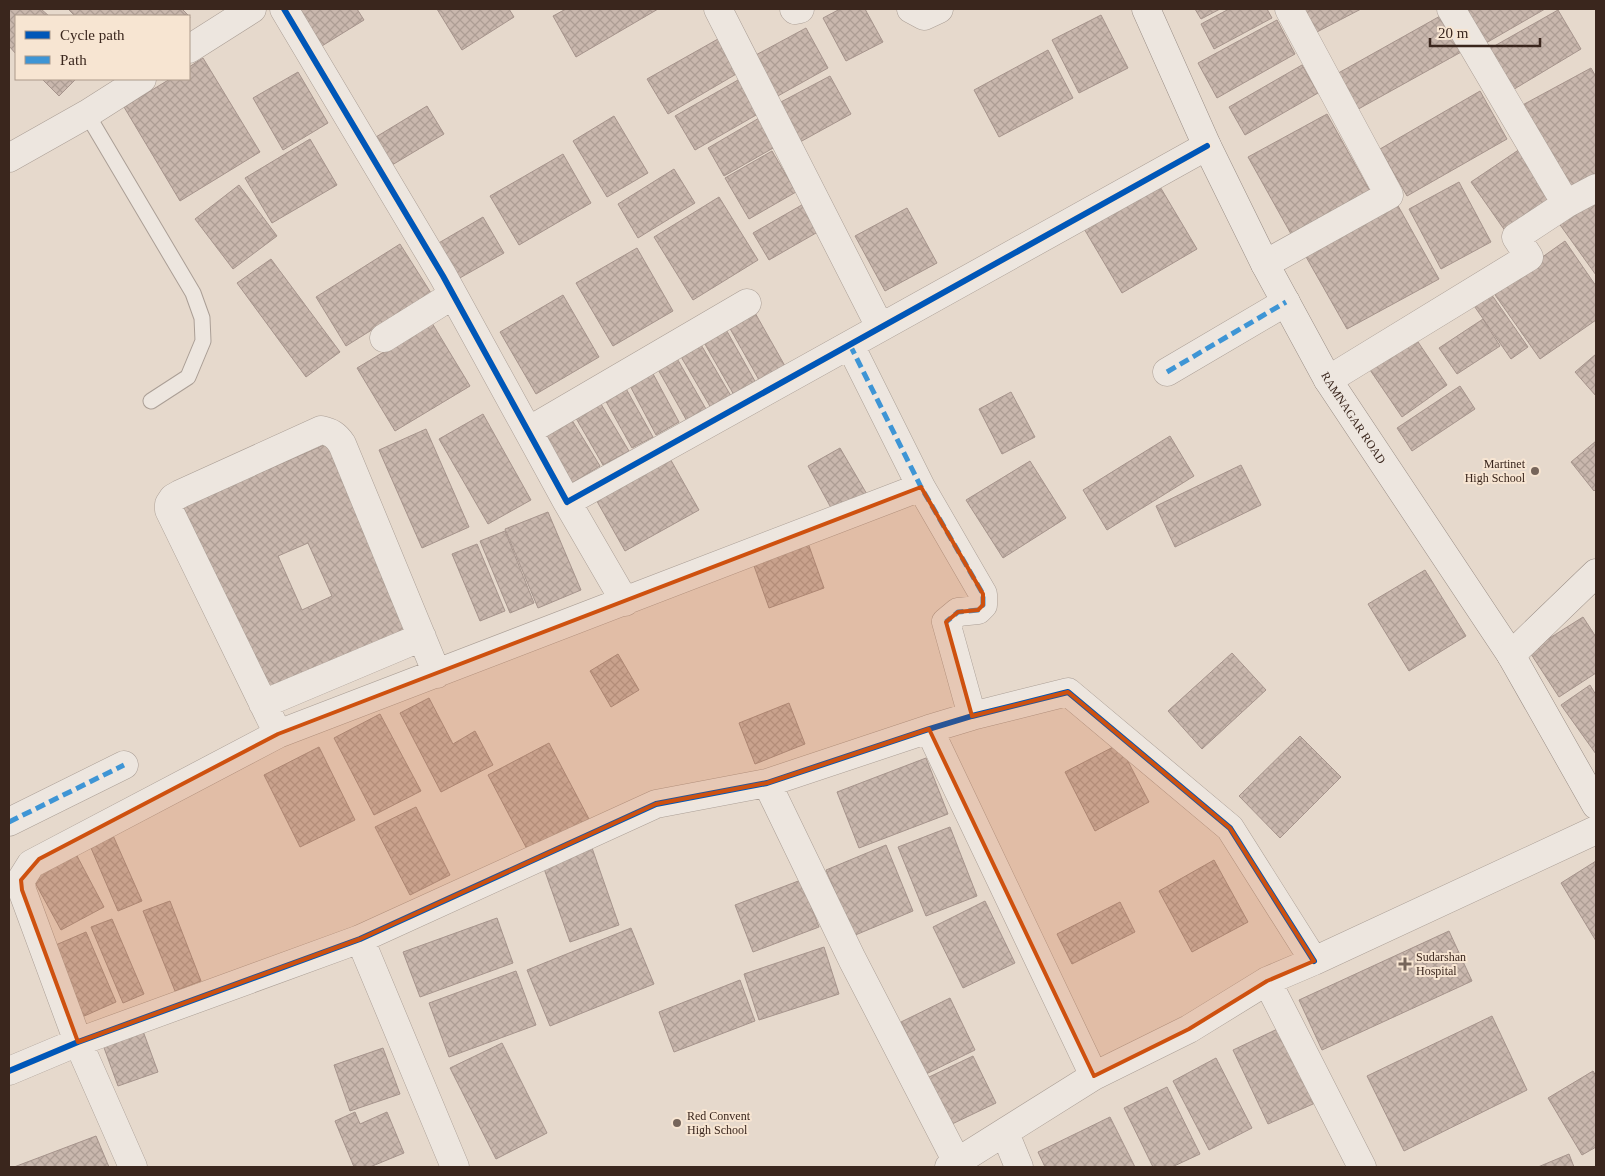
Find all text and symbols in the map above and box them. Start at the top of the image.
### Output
legend [15,15,190,80]
scale bar [1430,15,1540,47]
text: 20 m [1438,25,1469,41]
text: Cycle path [60,27,125,43]
text: Path [60,52,87,68]
street label: RAMNAGAR ROAD [1318,370,1389,467]
place label: Martinet High School [1465,457,1526,485]
marker: Martinet High School [1529,465,1541,477]
place label: Sudarshan Hospital [1416,950,1466,978]
marker: Sudarshan Hospital [1398,957,1412,971]
place label: Red Convent High School [687,1109,751,1137]
marker: Red Convent High School [671,1117,683,1129]

